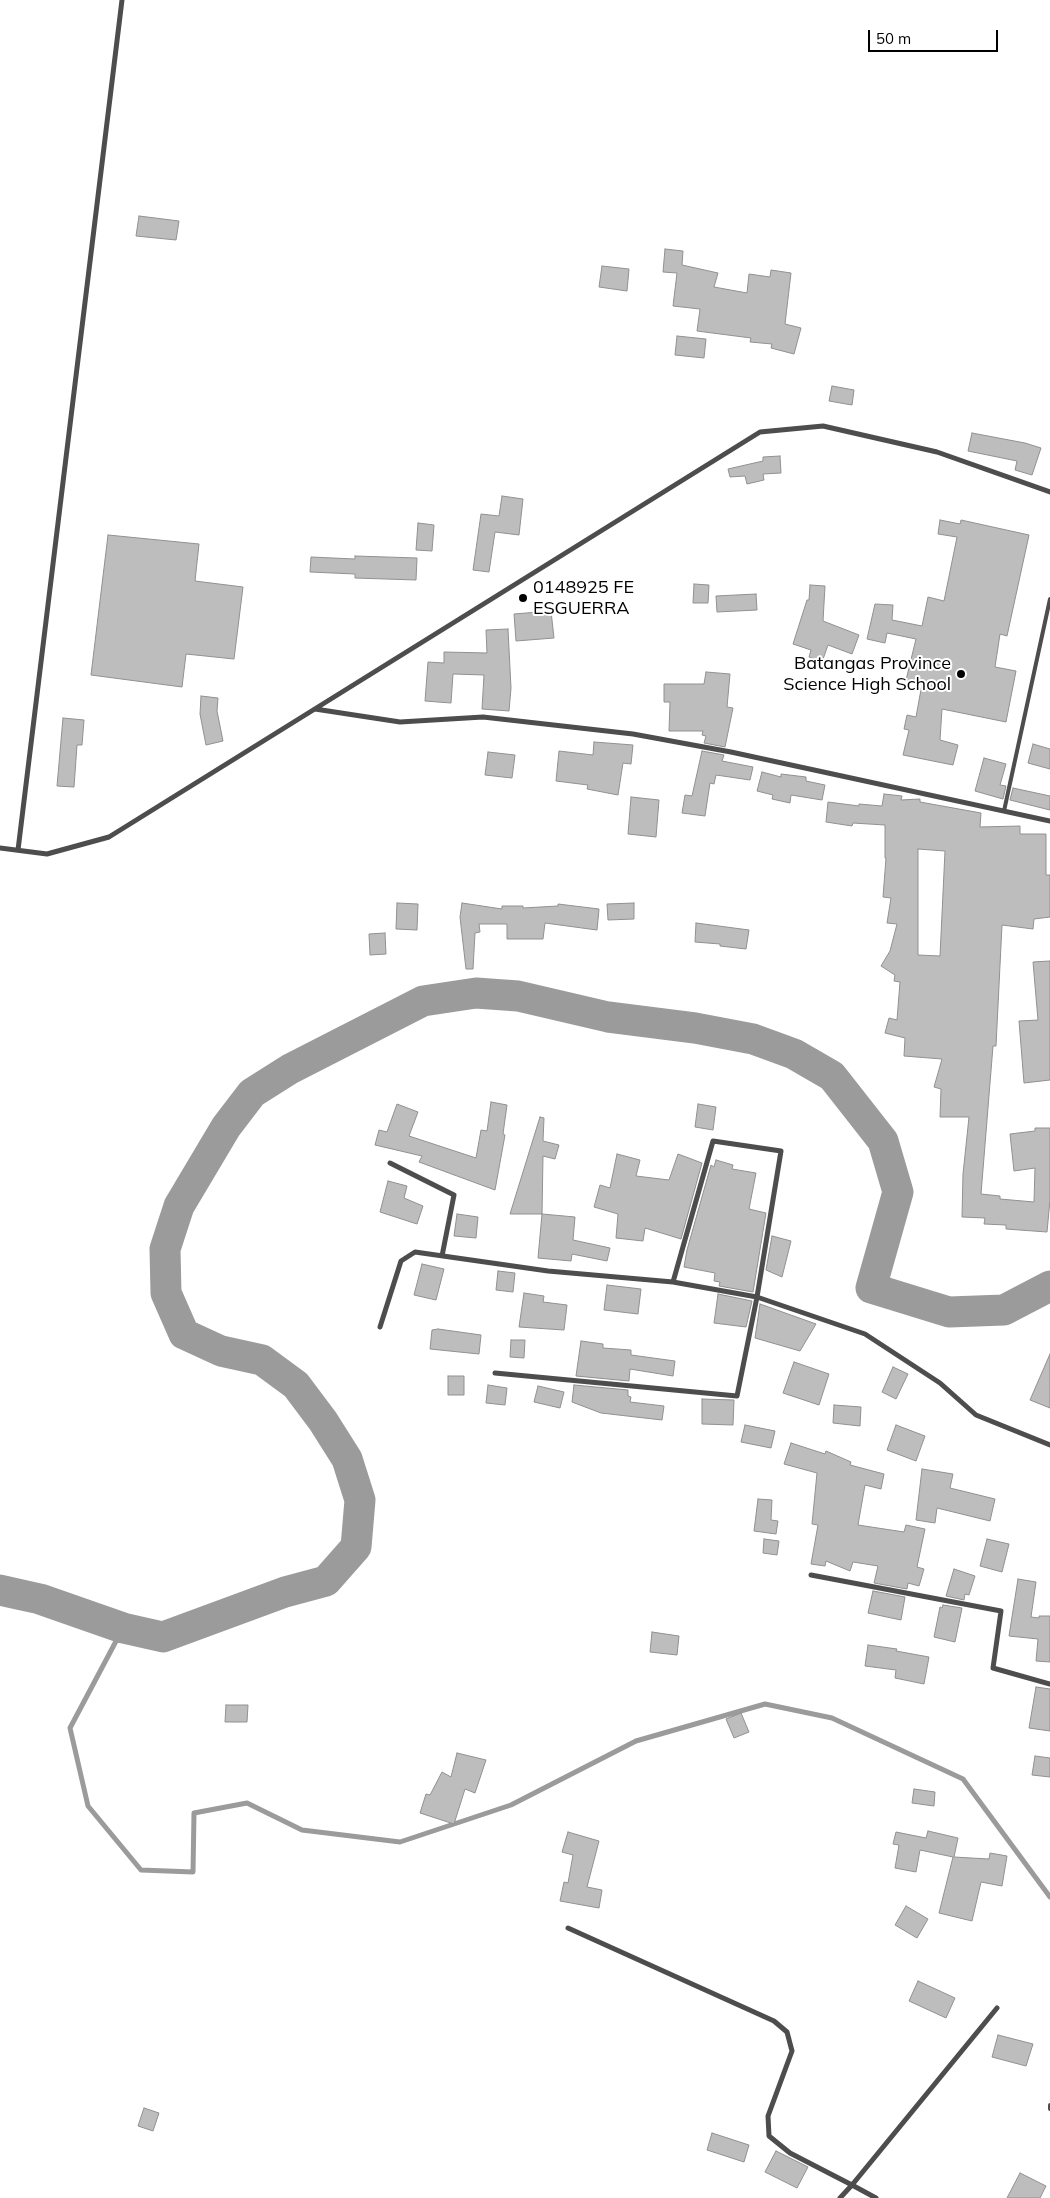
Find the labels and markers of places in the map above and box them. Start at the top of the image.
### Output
place label: 0148925 FE ESGUERRA [533,577,634,620]
marker: 0148925 FE ESGUERRA [517,592,529,604]
place label: Batangas Province Science High School [783,653,951,696]
marker: Batangas Province Science High School [955,668,967,680]

